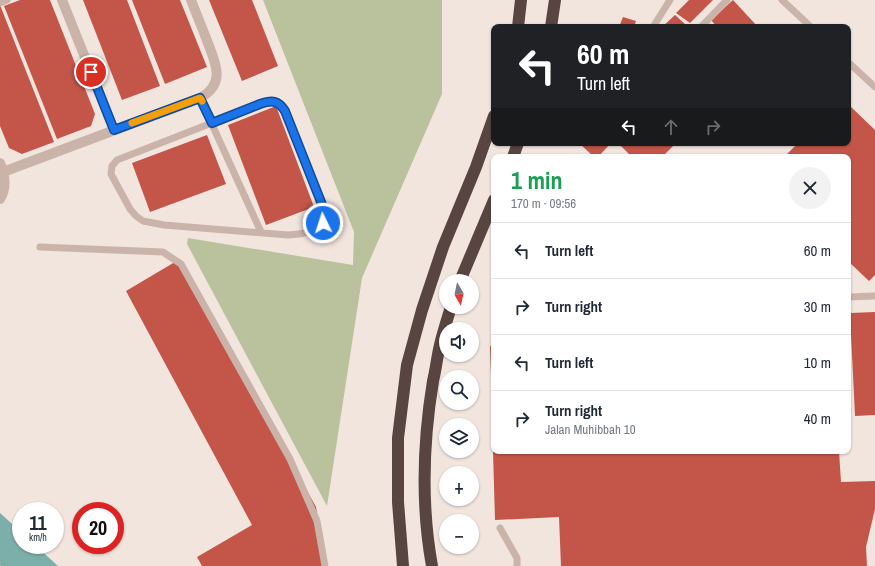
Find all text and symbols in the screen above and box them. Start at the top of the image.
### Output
text: 60 m [577,35,629,73]
icon: left [511,40,563,92]
pin [74,55,108,89]
icon: arrive [80,61,102,83]
text: Turn left [577,71,630,96]
icon: left [618,116,640,138]
icon: ahead [660,116,682,138]
icon: right [702,116,724,138]
text: 1 min [511,164,562,196]
button: close [789,167,831,209]
text: 170 m · 09:56 [511,195,576,212]
position arrow [302,202,344,244]
icon: left [511,240,533,262]
text: Turn left [545,240,593,261]
text: 60 m [804,240,831,261]
north arrow [439,274,479,314]
map controls [439,274,479,554]
icon: right [511,296,533,318]
text: Turn right [545,296,602,317]
text: 30 m [804,296,831,317]
button: sound [439,322,479,362]
icon: left [511,352,533,374]
text: Turn left [545,352,593,373]
text: 10 m [804,352,831,373]
button: search [439,370,479,410]
text: Turn right [545,400,602,421]
icon: right [511,408,533,430]
text: 40 m [804,408,831,429]
button: layers [439,418,479,458]
text: Jalan Muhibbah 10 [545,421,636,438]
button: + [439,466,479,506]
speed limit sign: 20 [72,502,124,554]
text: 11 [29,509,47,536]
button: − [439,514,479,554]
text: km/h [29,531,47,544]

